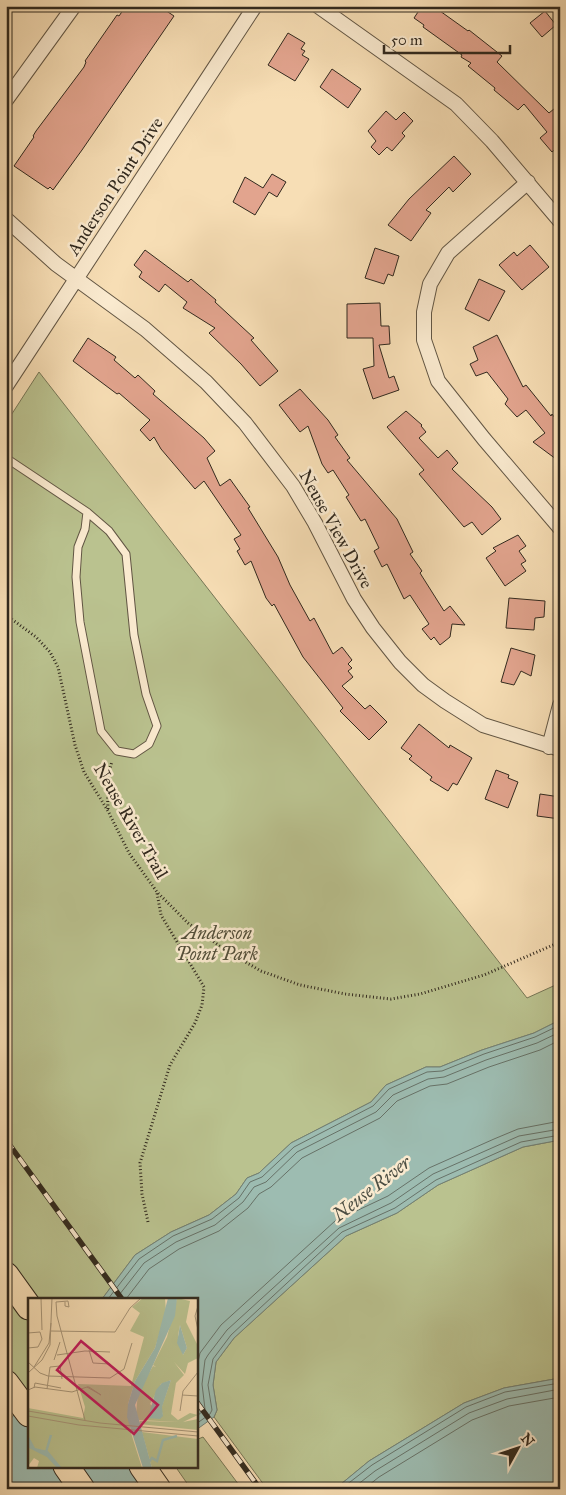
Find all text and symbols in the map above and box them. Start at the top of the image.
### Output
scale bar [384,22,510,54]
text: 50 m [391,31,423,49]
street label: Anderson Point Drive [62,113,168,260]
street label: Neuse View Drive [294,466,378,592]
street label: Neuse River Trail [89,759,173,883]
park label: Anderson Point Park [176,922,258,965]
water label: Neuse River [327,1150,416,1227]
inset map [28,1298,198,1468]
north arrow [494,1422,544,1472]
text: N [517,1430,538,1450]

